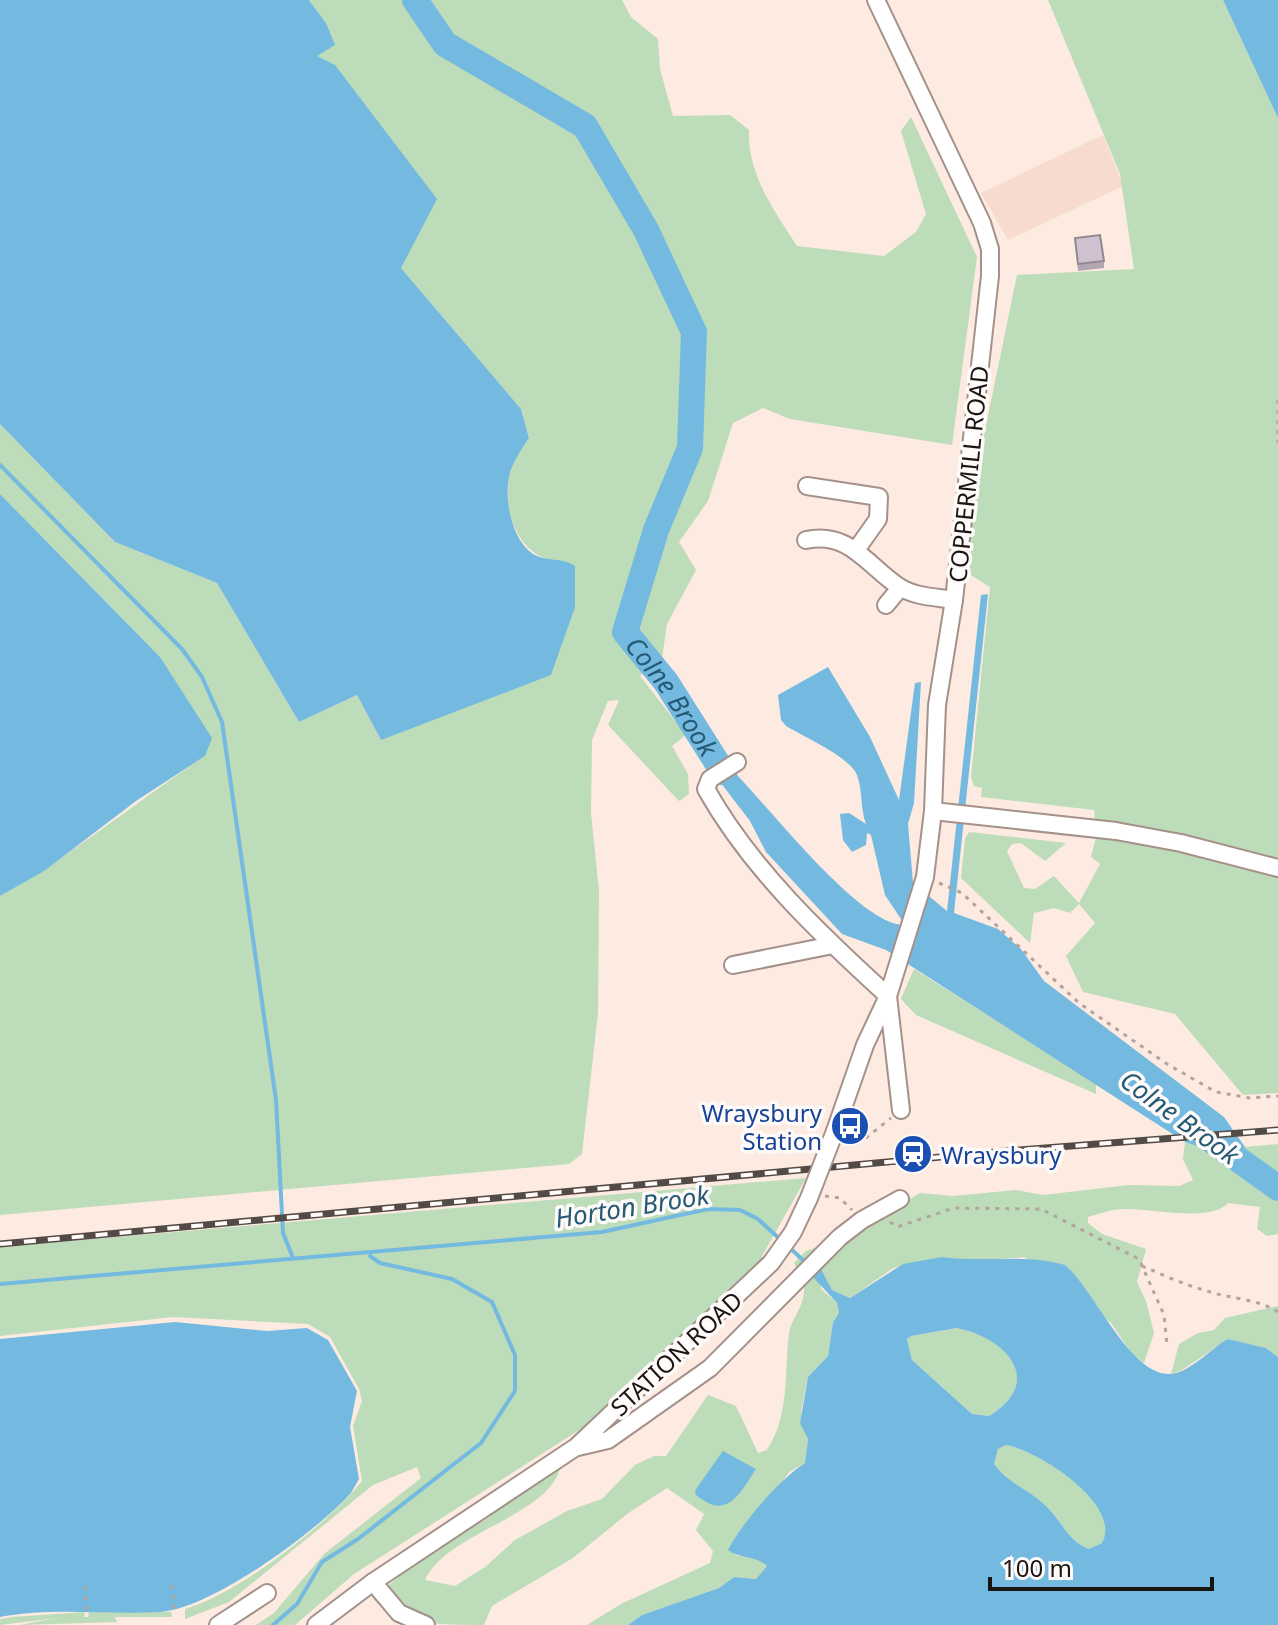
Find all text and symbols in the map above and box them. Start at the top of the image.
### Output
street label: COPPERMILL ROAD [940,364,996,584]
water label: Colne Brook [618,629,727,764]
water label: Colne Brook [1113,1062,1248,1173]
place label: Wraysbury Station [702,1096,823,1157]
bus stop icon: Wraysbury Station [829,1105,871,1147]
station icon: Wraysbury [892,1133,934,1175]
place label: Wraysbury [941,1138,1062,1171]
water label: Horton Brook [552,1176,713,1236]
street label: STATION ROAD [603,1283,749,1423]
scale bar [990,1541,1212,1591]
text: 100 m [1002,1551,1072,1584]

